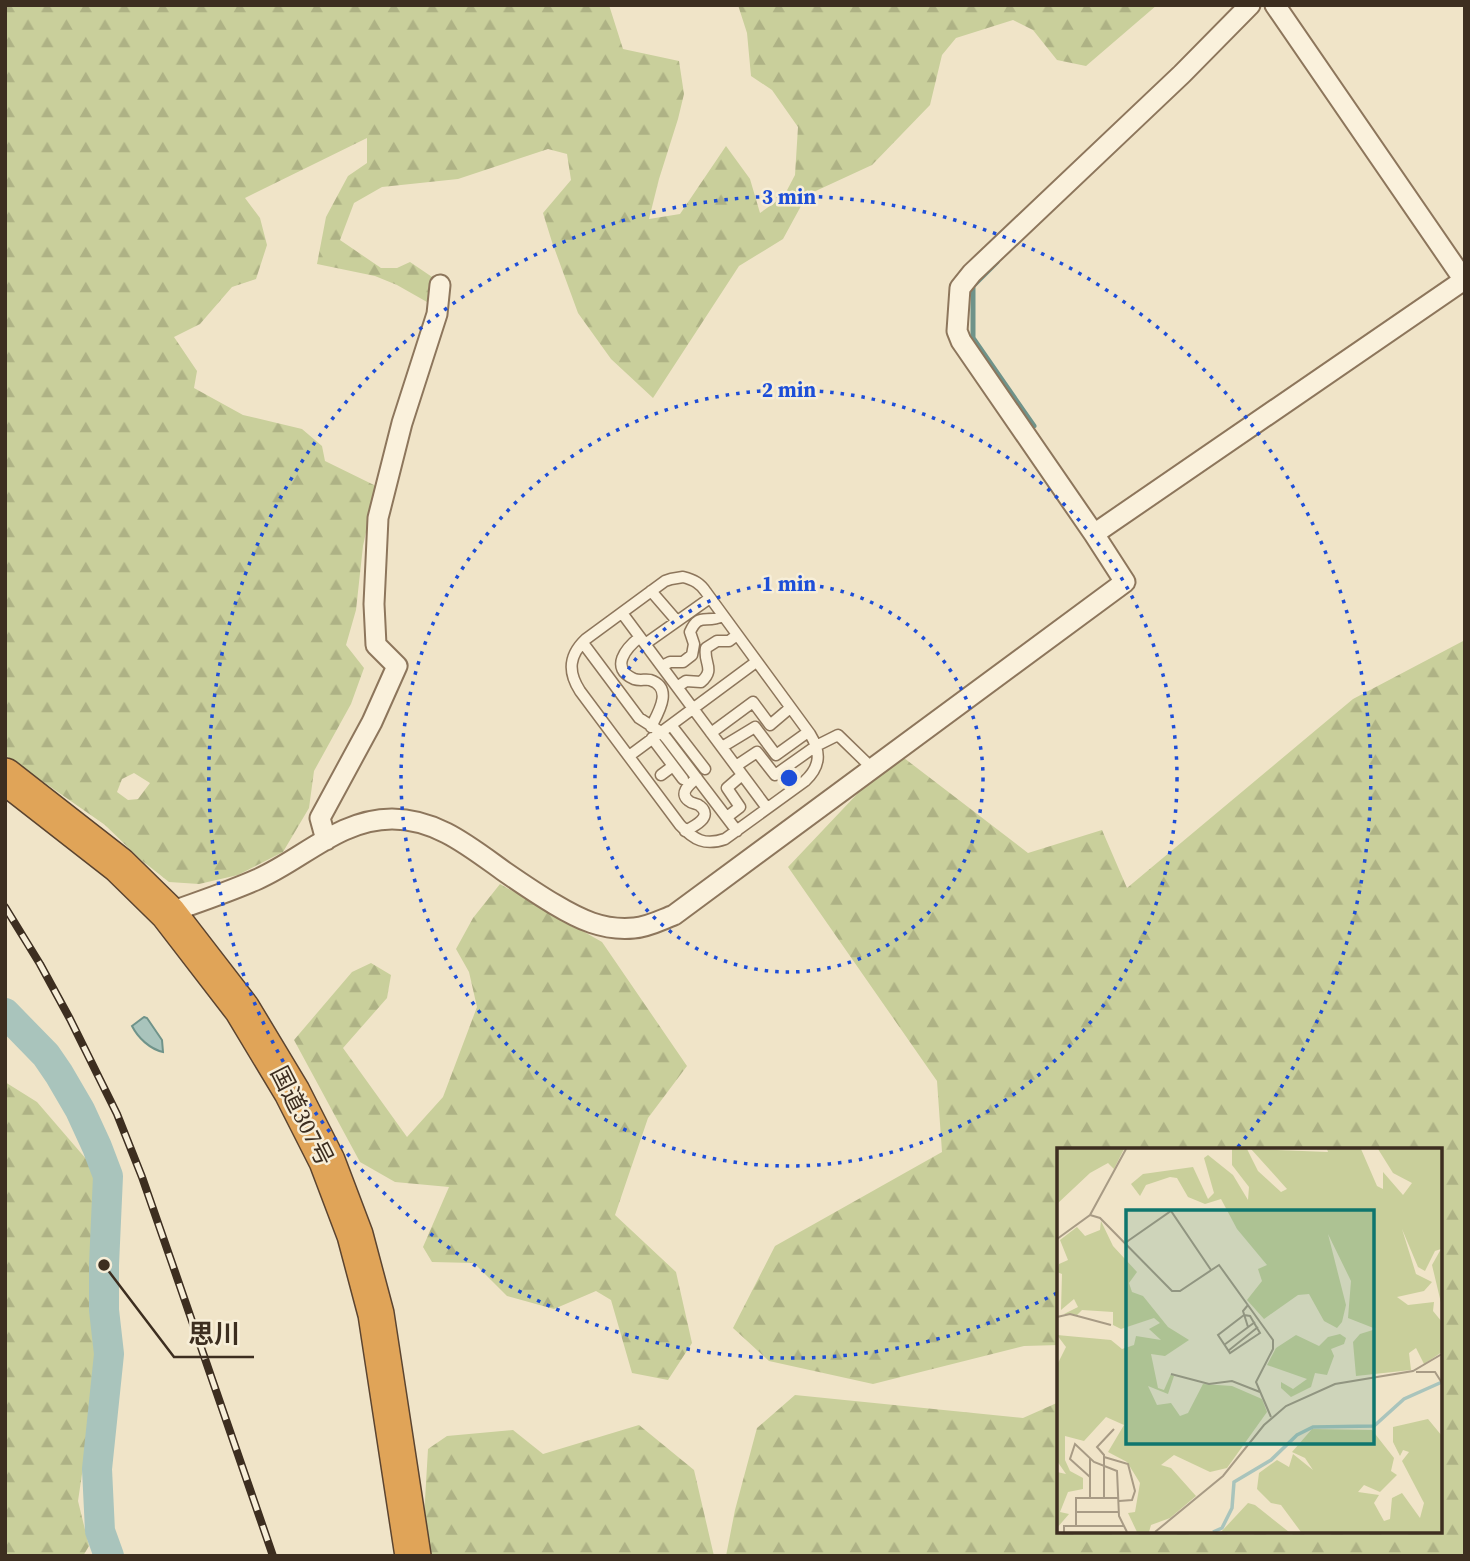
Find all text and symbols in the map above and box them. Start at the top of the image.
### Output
text: 3 min [762,182,816,211]
text: 2 min [762,375,816,404]
text: 1 min [762,569,816,598]
centre of rings [777,766,801,790]
street label: 国道307号 [263,1060,342,1171]
inset map [1057,1148,1442,1533]
callout: 思川 [174,1310,254,1357]
text: 思川 [188,1316,240,1352]

